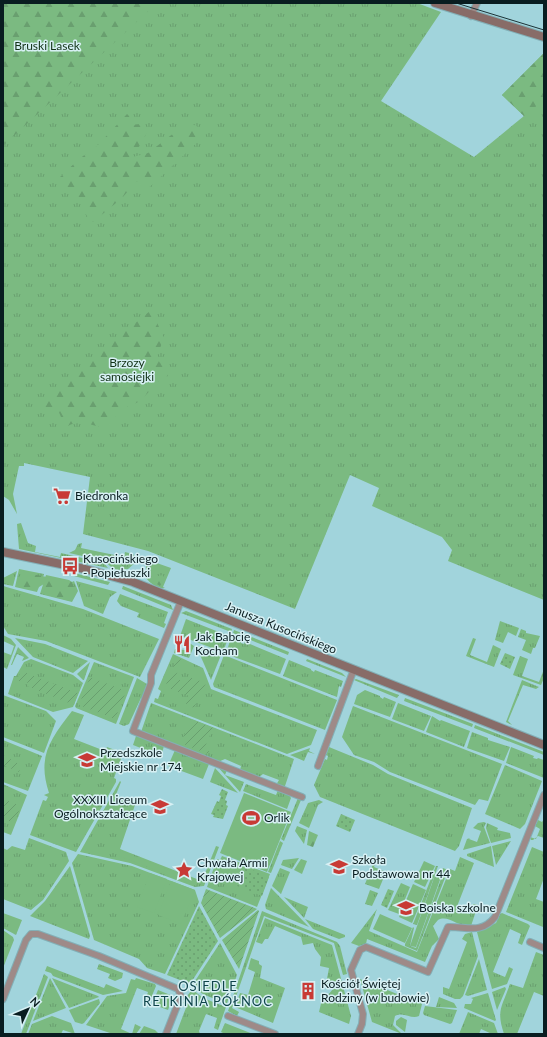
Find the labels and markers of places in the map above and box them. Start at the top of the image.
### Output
supermarket icon: Biedronka [52,486,72,506]
place label: Biedronka [75,488,128,503]
place label: Kusocińskiego - Popiełuszki [83,551,158,580]
bus stop icon: Kusocińskiego - Popiełuszki [60,556,80,576]
place label: Jak Babcię Kocham [195,629,250,658]
restaurant icon: Jak Babcię Kocham [172,634,192,654]
place label: Przedszkole Miejskie nr 174 [100,745,182,774]
school or university icon: Przedszkole Miejskie nr 174 [77,750,97,770]
place label: XXXIII Liceum Ogólnokształcące [54,792,147,821]
school or university icon: XXXIII Liceum Ogólnokształcące [150,797,170,817]
sports icon: Orlik [241,808,261,828]
place label: Orlik [264,810,291,825]
place label: Szkoła Podstawowa nr 44 [352,852,450,881]
place label: Chwała Armii Krajowej [197,855,268,884]
school or university icon: Szkoła Podstawowa nr 44 [329,857,349,877]
place icon: Chwała Armii Krajowej [174,860,194,880]
school or university icon: Boiska szkolne [396,898,416,918]
place label: Boiska szkolne [419,900,496,915]
place label: Kościół Świętej Rodziny (w budowie) [321,976,429,1005]
building icon: Kościół Świętej Rodziny (w budowie) [298,981,318,1001]

